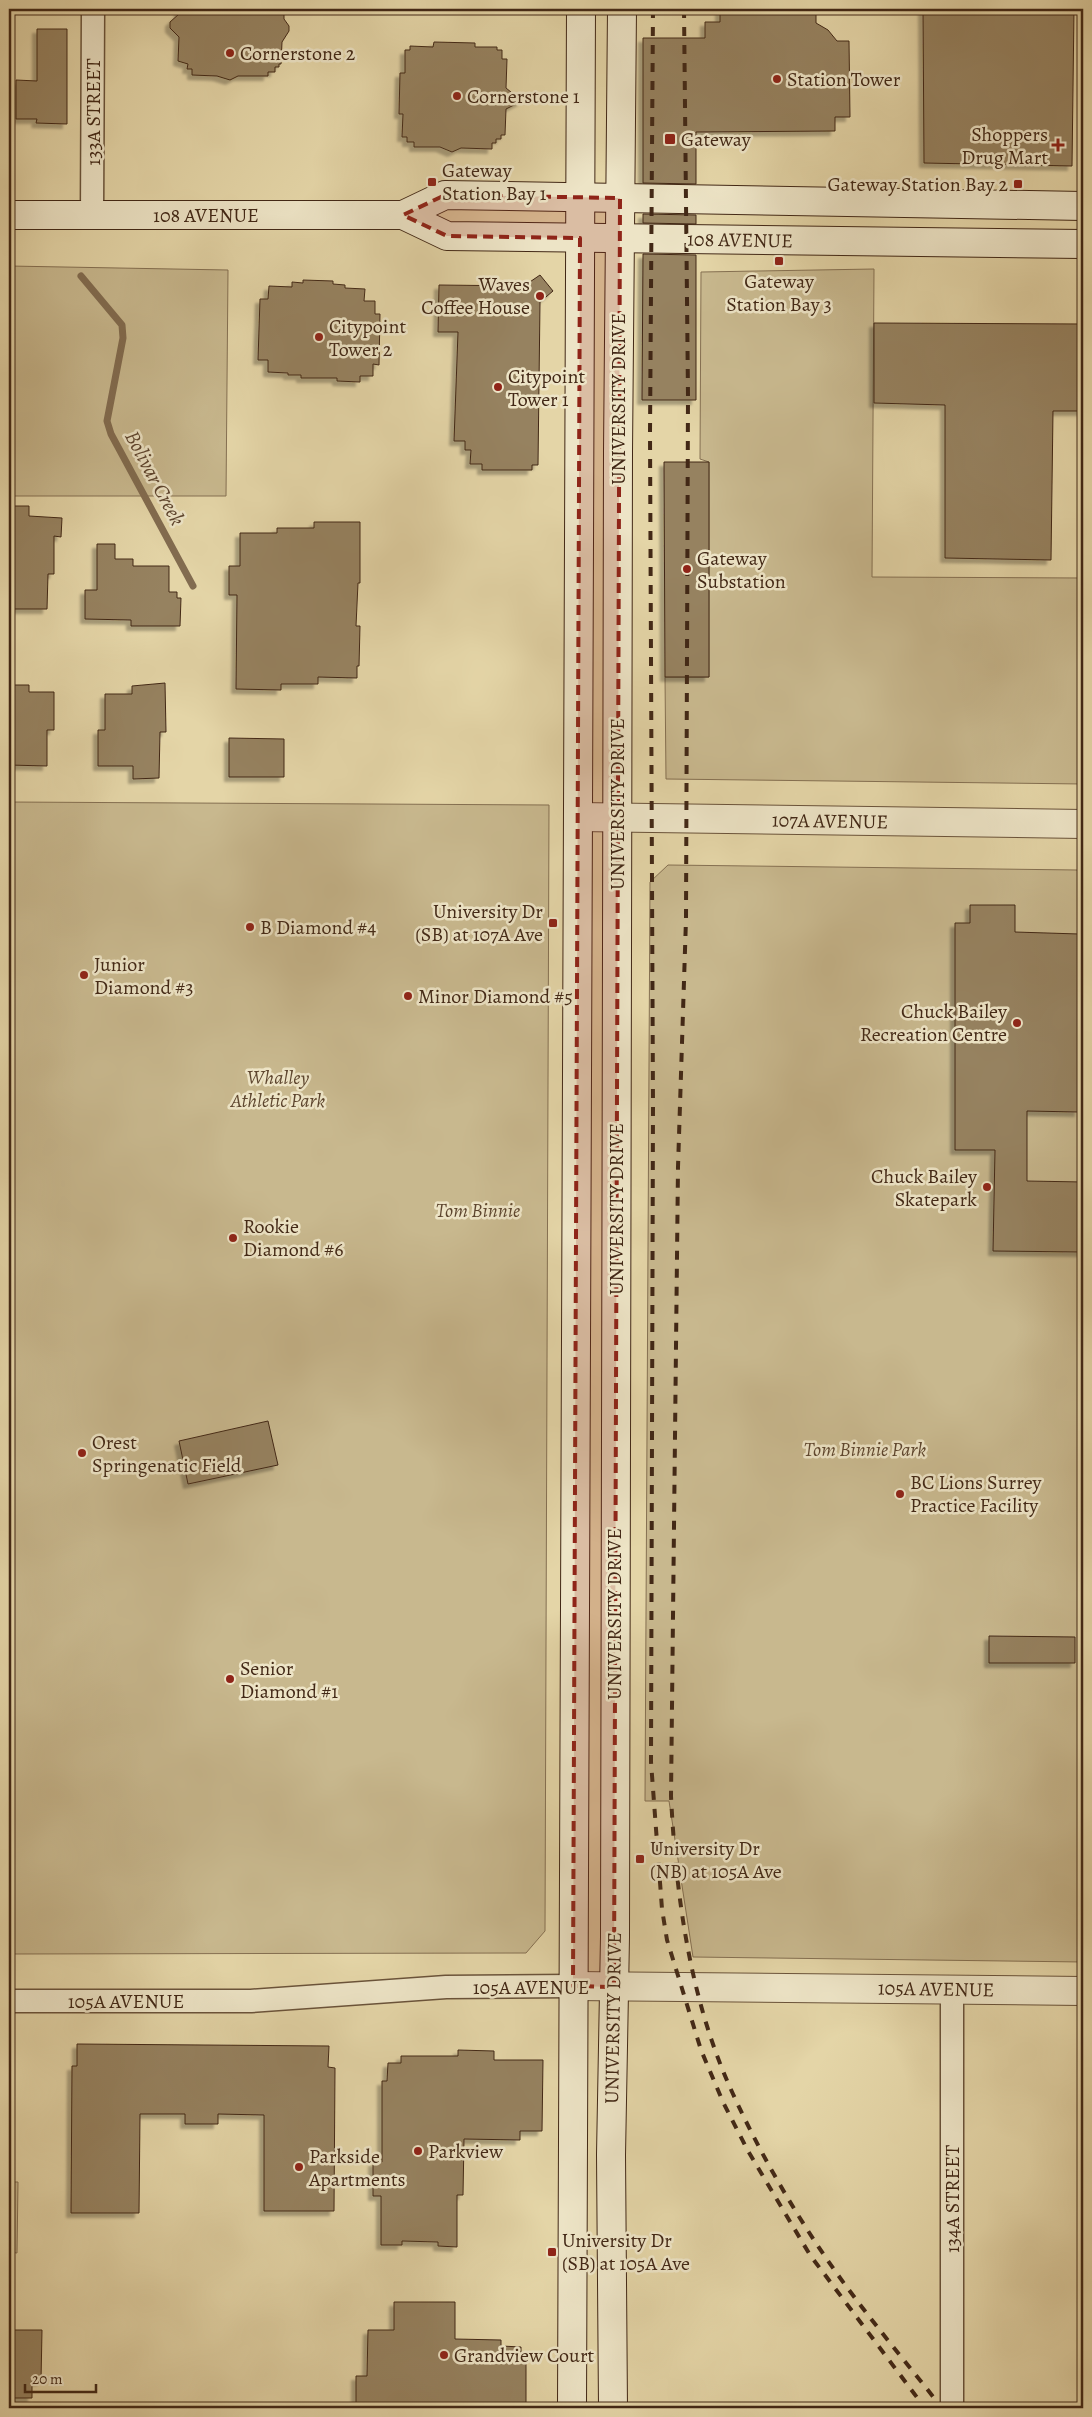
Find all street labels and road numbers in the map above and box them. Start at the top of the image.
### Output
street label: 133A STREET [80,58,107,166]
street label: 108 AVENUE [153,202,259,229]
street label: 108 AVENUE [687,226,793,254]
street label: UNIVERSITY DRIVE [605,313,632,485]
street label: UNIVERSITY DRIVE [604,718,631,890]
street label: 107A AVENUE [772,806,888,836]
street label: UNIVERSITY DRIVE [603,1123,630,1295]
street label: UNIVERSITY DRIVE [601,1528,628,1700]
street label: UNIVERSITY DRIVE [598,1932,628,2104]
street label: 105A AVENUE [473,1974,589,2001]
street label: 105A AVENUE [878,1974,994,2004]
street label: 105A AVENUE [68,1988,184,2015]
street label: 134A STREET [939,2145,966,2253]

